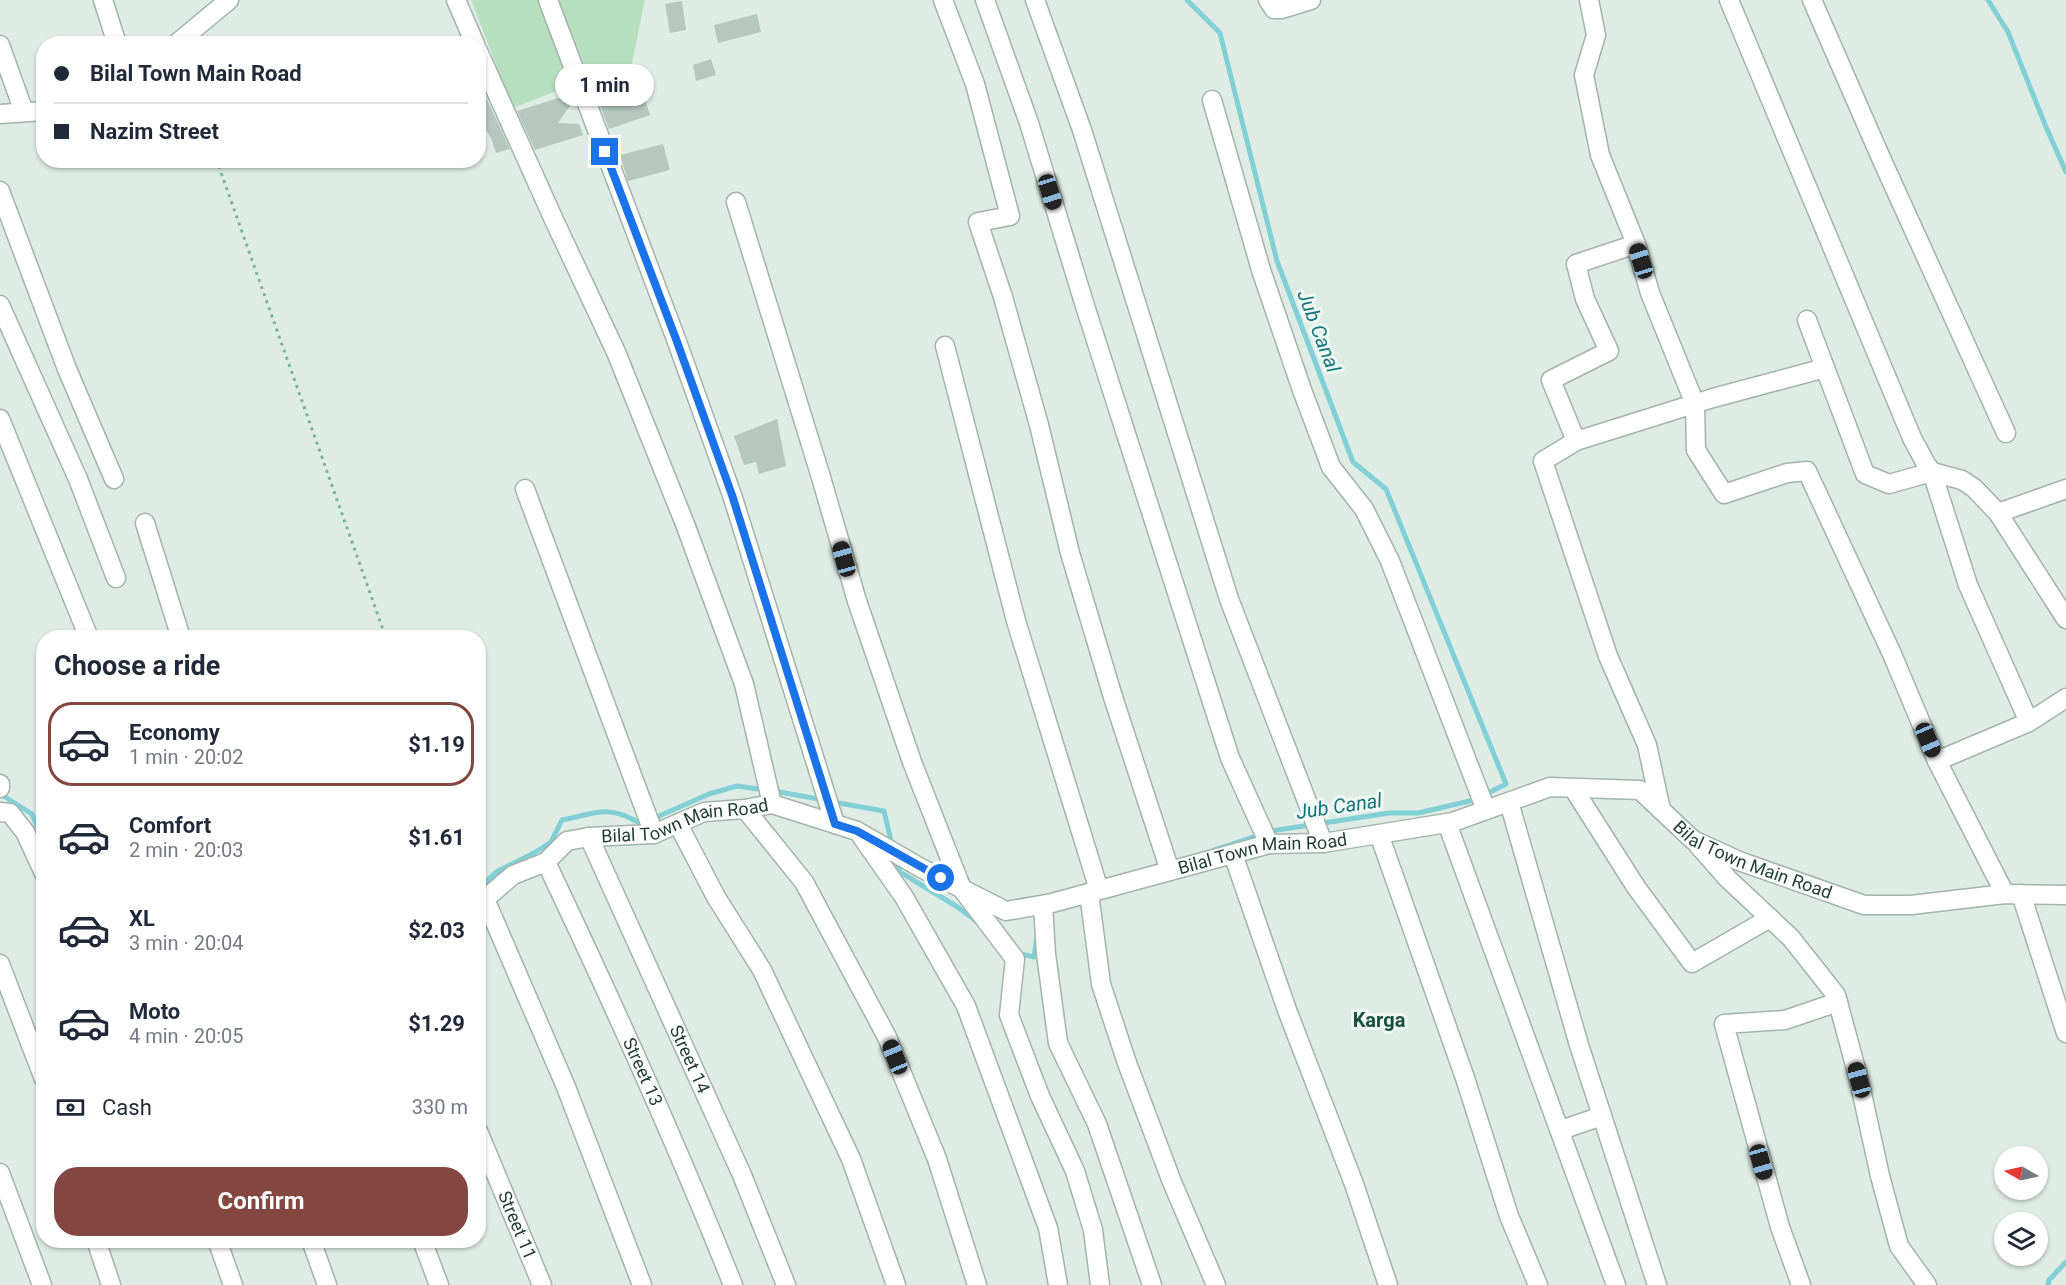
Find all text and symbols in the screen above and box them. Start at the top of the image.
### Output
text: Bilal Town Main Road [90,61,302,86]
callout: 1 min [556,65,654,107]
text: 1 min [579,73,630,97]
text: Nazim Street [90,119,219,144]
route end [591,138,618,165]
car [1036,172,1064,212]
car [1627,241,1655,281]
water label: Jub Canal [1292,286,1346,376]
car [830,539,858,579]
text: Choose a ride [54,650,220,682]
icon: car [57,717,111,771]
text: Economy [129,720,220,745]
car [1913,720,1943,760]
text: $1.19 [408,732,465,757]
text: 1 min · 20:02 [129,745,244,769]
water label: Jub Canal [1295,788,1384,824]
street label: Bilal Town Main Road [601,794,770,846]
icon: car [57,810,111,864]
text: Comfort [129,813,211,838]
street label: Bilal Town Main Road [1669,816,1835,903]
text: $1.61 [408,825,465,850]
street label: Bilal Town Main Road [1176,828,1348,878]
text: 2 min · 20:03 [129,838,244,862]
route start [927,864,954,891]
icon: car [57,903,111,957]
text: XL [129,906,155,931]
text: $2.03 [408,918,465,943]
text: 3 min · 20:04 [129,931,244,955]
icon: car [57,996,111,1050]
text: Moto [129,999,180,1024]
district label: Karga [1353,1008,1406,1032]
text: $1.29 [408,1011,465,1036]
street label: Street 14 [666,1022,715,1096]
text: 4 min · 20:05 [129,1024,244,1048]
street label: Street 13 [619,1034,667,1109]
car [880,1037,910,1077]
car [1846,1060,1872,1100]
icon: cash [54,1091,87,1124]
text: Cash [102,1095,152,1120]
text: 330 m [412,1095,468,1119]
car [1747,1142,1775,1182]
north arrow [1994,1146,2048,1200]
map controls [1994,1146,2048,1266]
button: Confirm [54,1167,468,1236]
street label: Street 11 [494,1188,541,1262]
button: layers [1994,1212,2048,1266]

